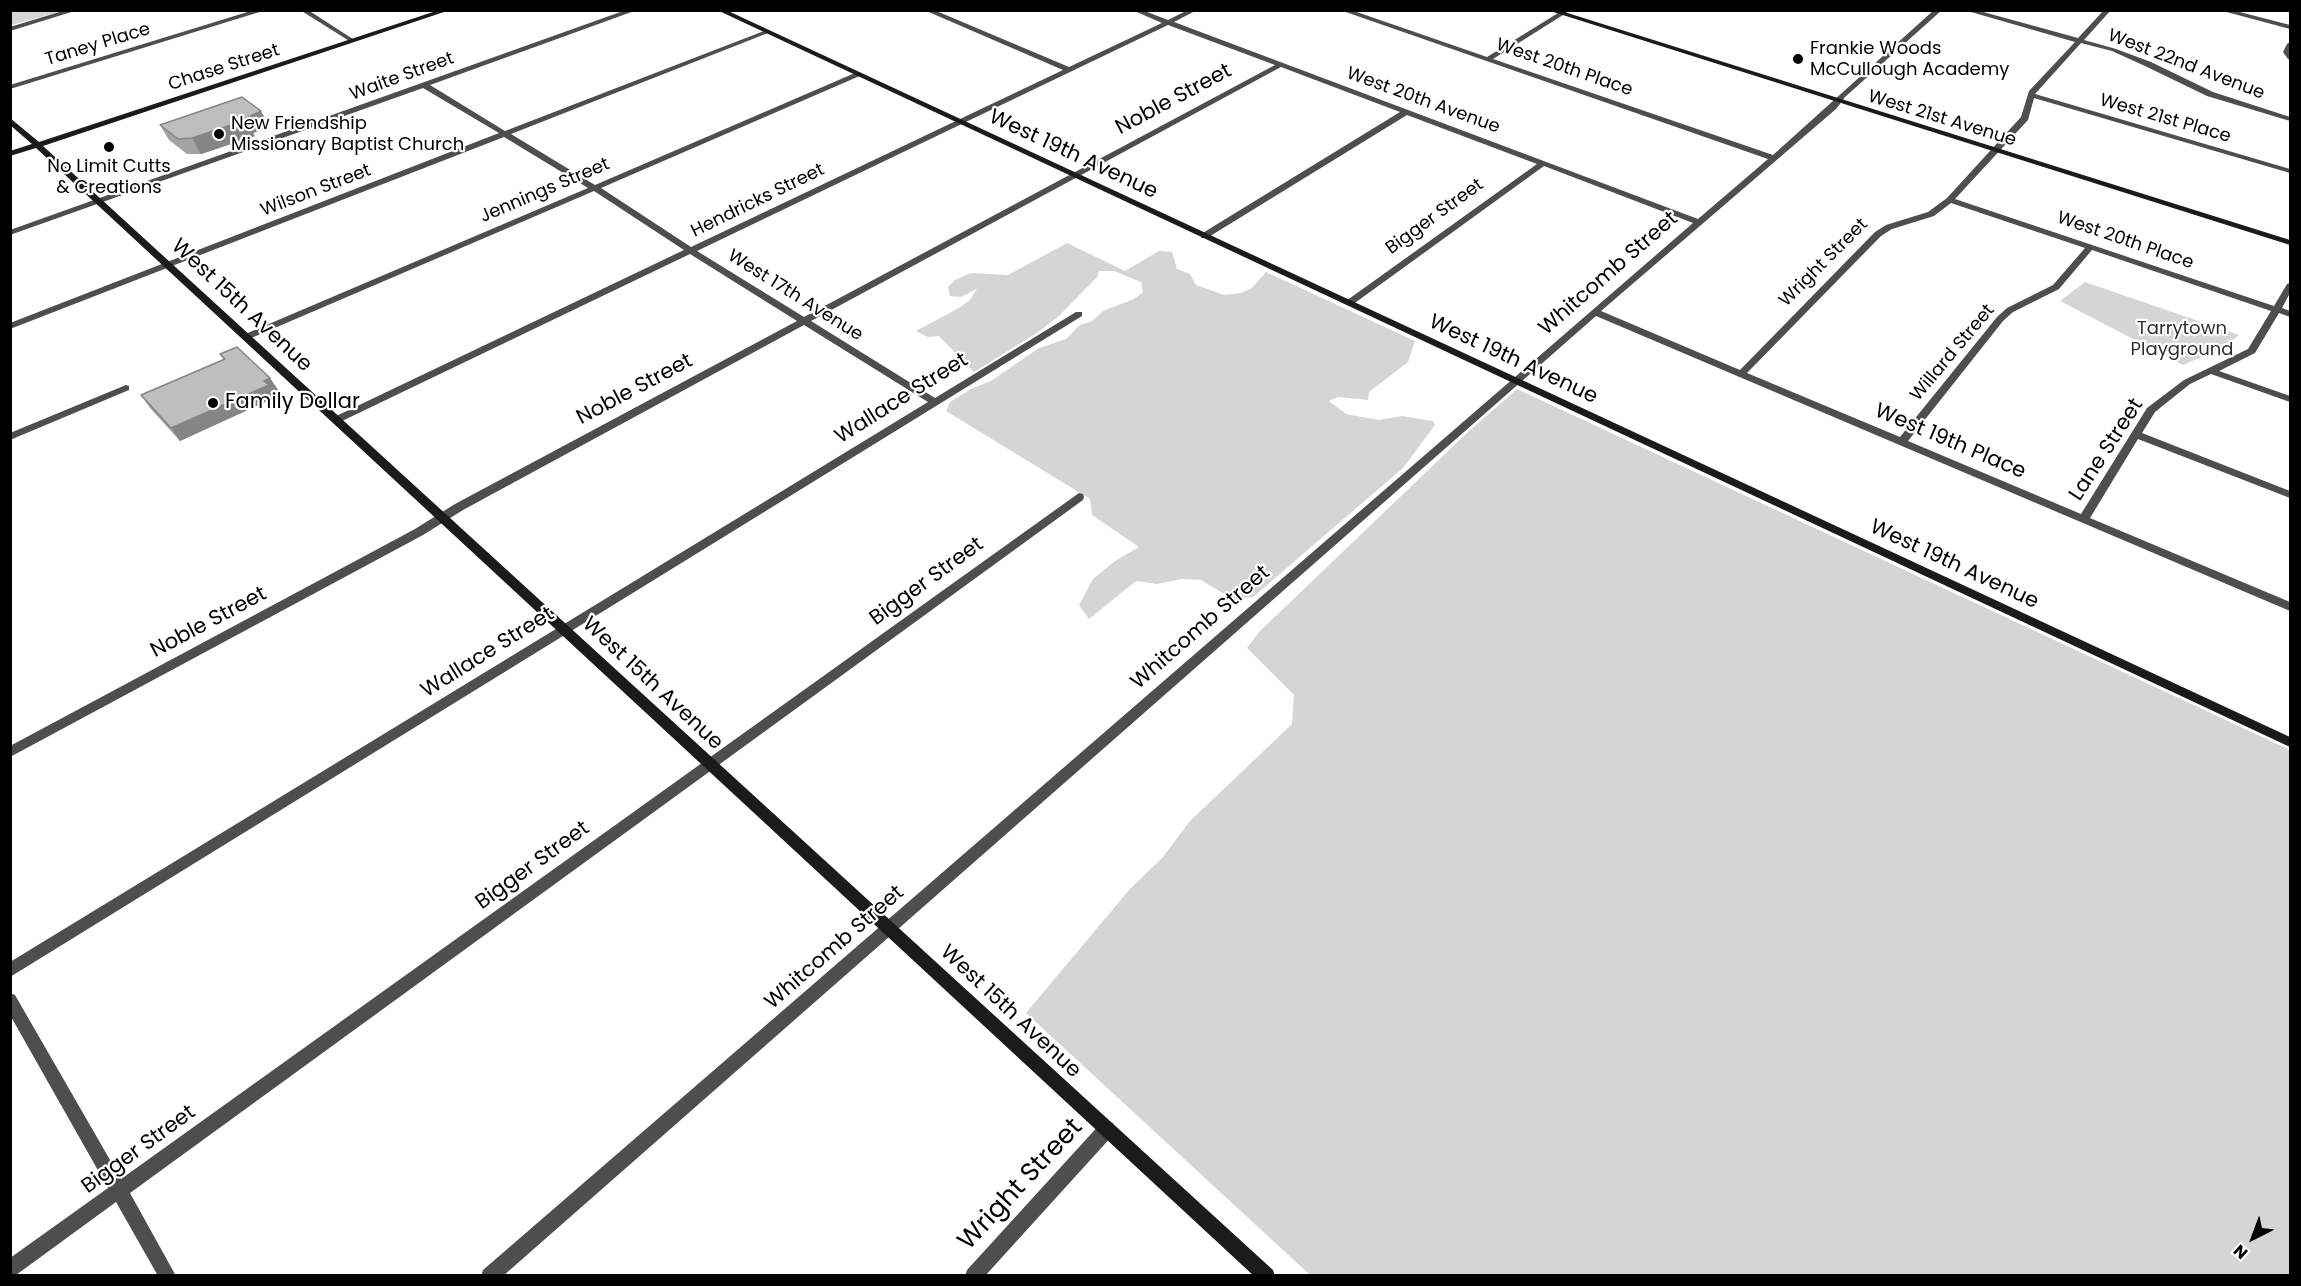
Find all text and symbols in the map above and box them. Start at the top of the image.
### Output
street label: Taney Place [43,19,153,71]
street label: West 22nd Avenue [2105,25,2267,105]
street label: West 20th Place [1493,34,1635,102]
place label: Frankie Woods McCullough Academy [1810,38,2009,80]
street label: Chase Street [166,40,282,96]
street label: Waite Street [347,48,457,106]
marker: Frankie Woods McCullough Academy [1791,52,1805,66]
street label: Noble Street [1112,59,1236,141]
street label: West 20th Avenue [1343,63,1503,139]
street label: West 21st Avenue [1865,86,2019,152]
street label: West 21st Place [2097,90,2233,148]
street label: West 19th Avenue [985,105,1161,205]
place label: New Friendship Missionary Baptist Church [231,113,464,156]
marker: New Friendship Missionary Baptist Church [212,127,226,141]
marker: No Limit Cutts & Creations [102,140,116,154]
street label: Jennings Street [477,154,613,228]
place label: No Limit Cutts & Creations [47,156,171,198]
street label: Hendricks Street [688,159,828,243]
street label: Wilson Street [258,160,374,222]
street label: Bigger Street [1382,174,1488,260]
street label: Whitcomb Street [1534,207,1684,341]
street label: West 20th Place [2054,207,2196,275]
street label: Wright Street [1775,214,1873,312]
street label: West 15th Avenue [165,234,317,378]
street label: West 17th Avenue [723,246,867,346]
street label: Willard Street [1906,300,2000,406]
street label: West 19th Avenue [1425,310,1601,410]
park label: Tarrytown Playground [2131,318,2233,360]
street label: Wallace Street [831,348,973,450]
street label: Noble Street [573,349,697,431]
place label: Family Dollar [225,390,360,416]
street label: Lane Street [2065,394,2149,506]
marker: Family Dollar [206,396,220,410]
street label: West 19th Place [1871,399,2029,485]
street label: West 19th Avenue [1866,515,2042,615]
street label: Bigger Street [865,532,989,632]
street label: Whitcomb Street [1126,561,1276,695]
street label: Noble Street [147,582,271,664]
street label: Wallace Street [417,602,559,704]
street label: West 15th Avenue [576,612,728,756]
street label: Bigger Street [471,816,595,916]
street label: Whitcomb Street [760,881,910,1015]
street label: West 15th Avenue [934,940,1086,1084]
street label: Bigger Street [77,1100,201,1200]
street label: Wright Street [952,1113,1090,1257]
north arrow [2223,1208,2283,1268]
text: N [2228,1239,2253,1264]

